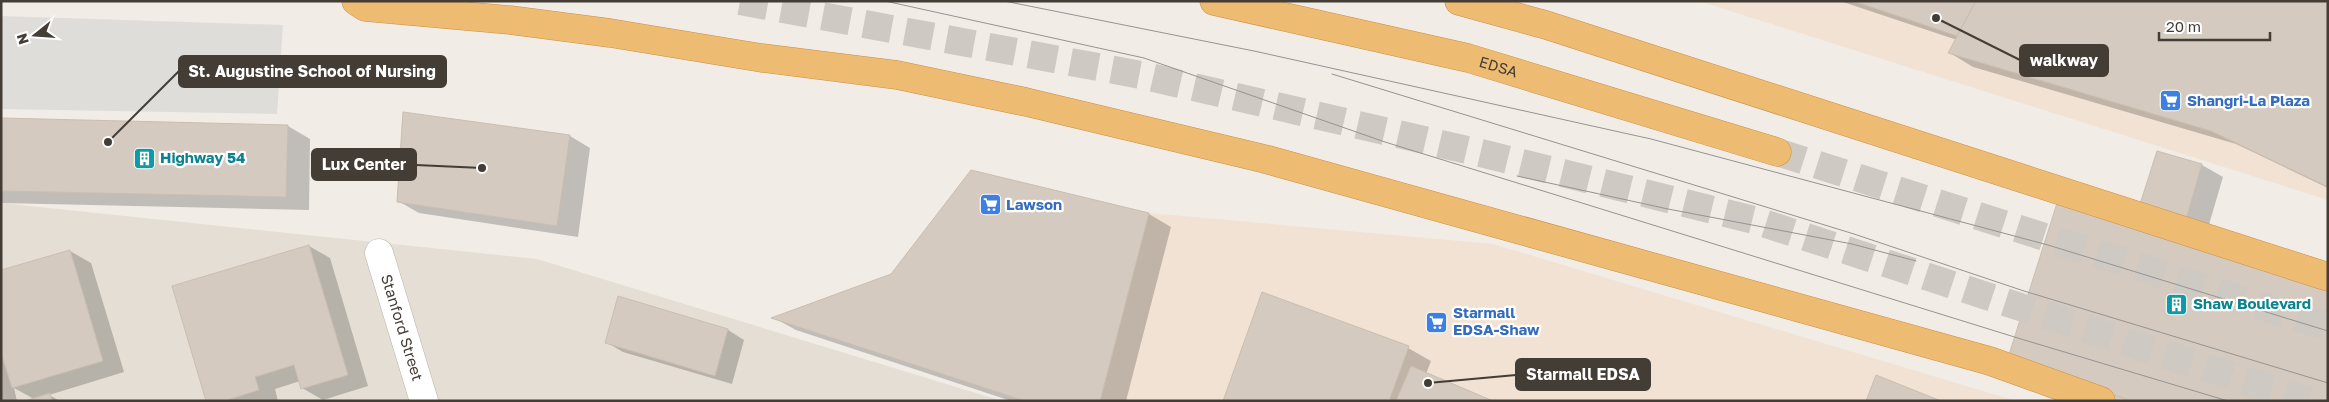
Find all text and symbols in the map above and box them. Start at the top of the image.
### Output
north arrow [10,10,60,60]
scale bar [2159,10,2270,42]
text: 20 m [2166,17,2201,35]
text: N [12,31,32,47]
callout: walkway [2020,45,2108,76]
text: walkway [2030,50,2099,70]
street label: EDSA [1477,52,1520,81]
callout: St. Augustine School of Nursing [179,56,446,87]
text: St. Augustine School of Nursing [188,61,436,81]
supermarket icon: Shangri-La Plaza [2159,89,2183,113]
place label: Shangri-La Plaza [2187,91,2310,109]
building icon: Highway 54 [132,146,156,170]
place label: Highway 54 [160,148,245,166]
callout: Lux Center [312,149,416,180]
text: Lux Center [322,154,406,174]
supermarket icon: Lawson [978,193,1002,217]
place label: Lawson [1006,195,1062,213]
street label: Stanford Street [378,272,427,383]
building icon: Shaw Boulevard [2165,292,2189,316]
place label: Shaw Boulevard [2193,294,2311,312]
place label: Starmall EDSA-Shaw [1453,303,1540,338]
supermarket icon: Starmall EDSA-Shaw [1425,310,1449,334]
callout: Starmall EDSA [1516,359,1650,390]
text: Starmall EDSA [1526,364,1641,384]

